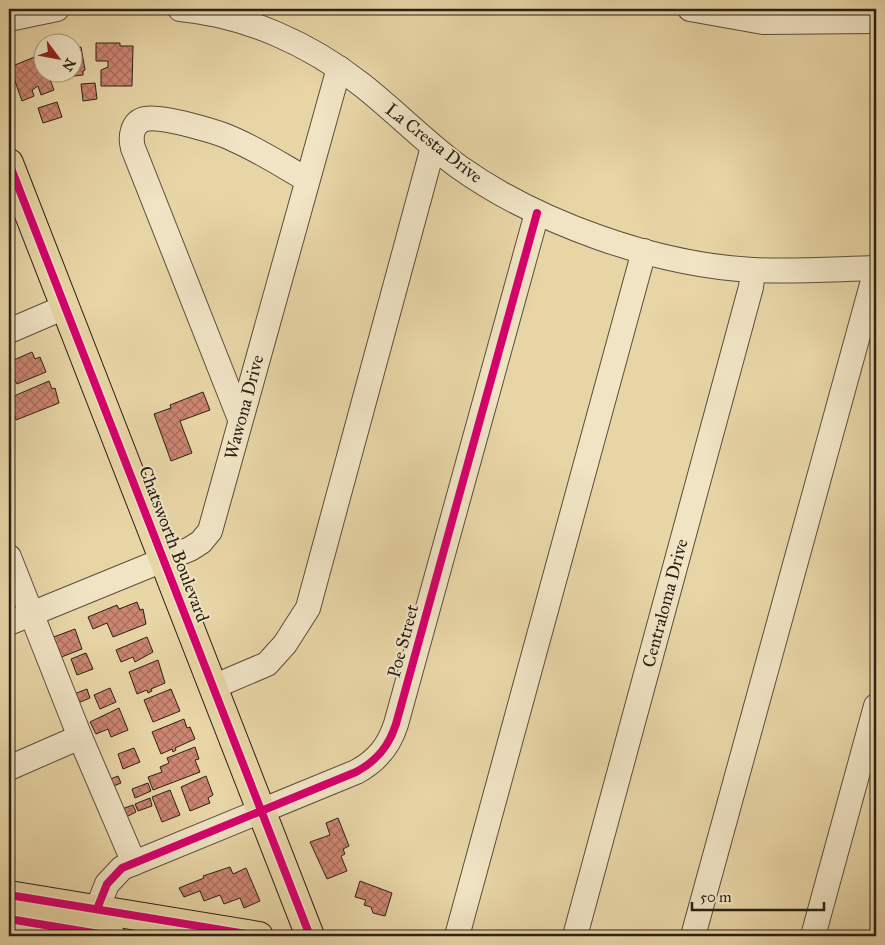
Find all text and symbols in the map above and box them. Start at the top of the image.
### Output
north arrow [32,32,82,82]
text: N [58,55,79,74]
street label: La Cresta Drive [381,98,487,188]
street label: Wawona Drive [219,352,269,462]
street label: Chatsworth Boulevard [134,463,214,625]
street label: Centraloma Drive [637,536,693,670]
street label: Poe Street [383,601,424,680]
scale bar [692,880,825,912]
text: 50 m [700,888,732,906]

